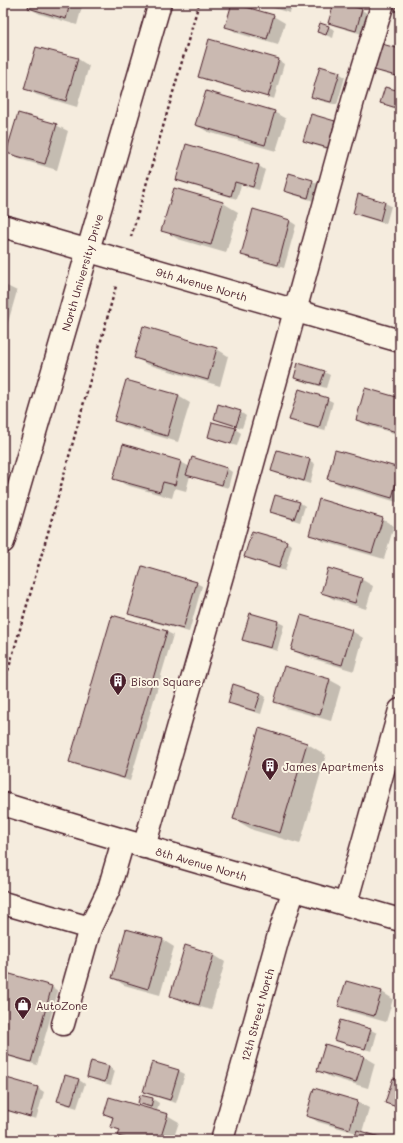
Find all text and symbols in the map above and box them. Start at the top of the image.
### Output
street label: North University Drive [57,211,106,333]
street label: 9th Avenue North [155,263,249,304]
building icon: Bison Square [108,671,128,696]
place label: Bison Square [131,674,201,689]
building icon: James Apartments [260,756,280,781]
place label: James Apartments [283,759,384,774]
street label: 8th Avenue North [154,843,249,883]
street label: 12th Street North [237,967,277,1063]
shop icon: AutoZone [13,995,33,1020]
place label: AutoZone [36,998,88,1013]

